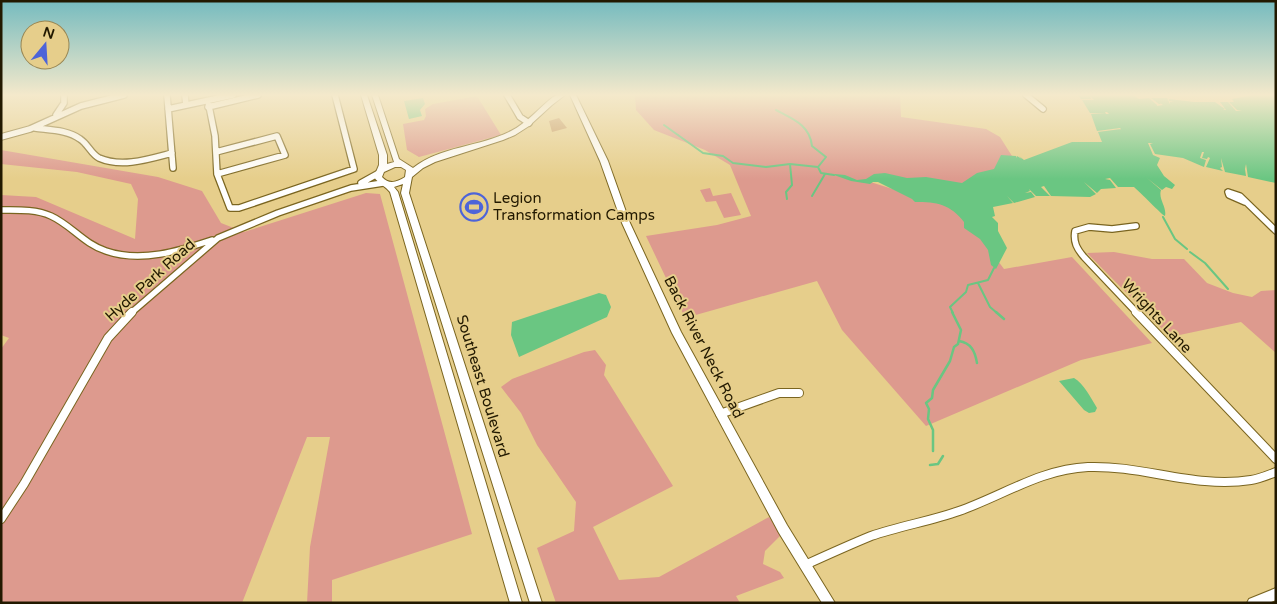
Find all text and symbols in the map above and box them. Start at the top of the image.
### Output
north arrow [20,20,70,70]
text: N [41,23,57,43]
place label: Legion Transformation Camps [493,189,655,224]
sports icon: Legion Transformation Camps [459,192,489,222]
street label: Hyde Park Road [101,235,199,325]
street label: Back River Neck Road [660,273,748,421]
street label: Wrights Lane [1118,275,1196,357]
street label: Southeast Boulevard [453,313,513,459]

